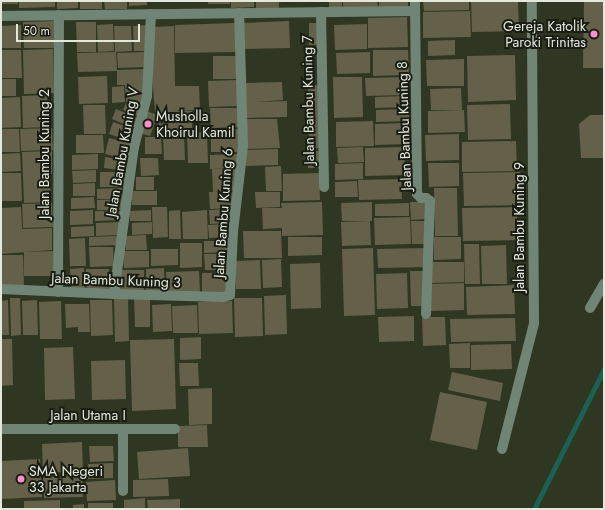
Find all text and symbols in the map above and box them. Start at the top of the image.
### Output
scale bar [18,16,142,42]
place label: Gereja Katolik Paroki Trinitas [503,18,586,50]
text: 50 m [23,22,50,40]
marker: Gereja Katolik Paroki Trinitas [589,29,599,39]
street label: Jalan Bambu Kuning 7 [298,35,318,165]
street label: Jalan Bambu Kuning 8 [393,61,415,191]
street label: Jalan Bambu Kuning V [102,86,142,218]
street label: Jalan Bambu Kuning 2 [36,89,52,219]
place label: Musholla Khoirul Kamil [156,108,235,140]
marker: Musholla Khoirul Kamil [143,119,153,129]
street label: Jalan Bambu Kuning 6 [210,148,236,278]
street label: Jalan Bambu Kuning 9 [511,162,527,292]
street label: Jalan Bambu Kuning 3 [51,269,181,291]
street label: Jalan Utama I [50,407,126,423]
place label: SMA Negeri 33 Jakarta [29,463,103,496]
marker: SMA Negeri 33 Jakarta [16,474,26,484]

